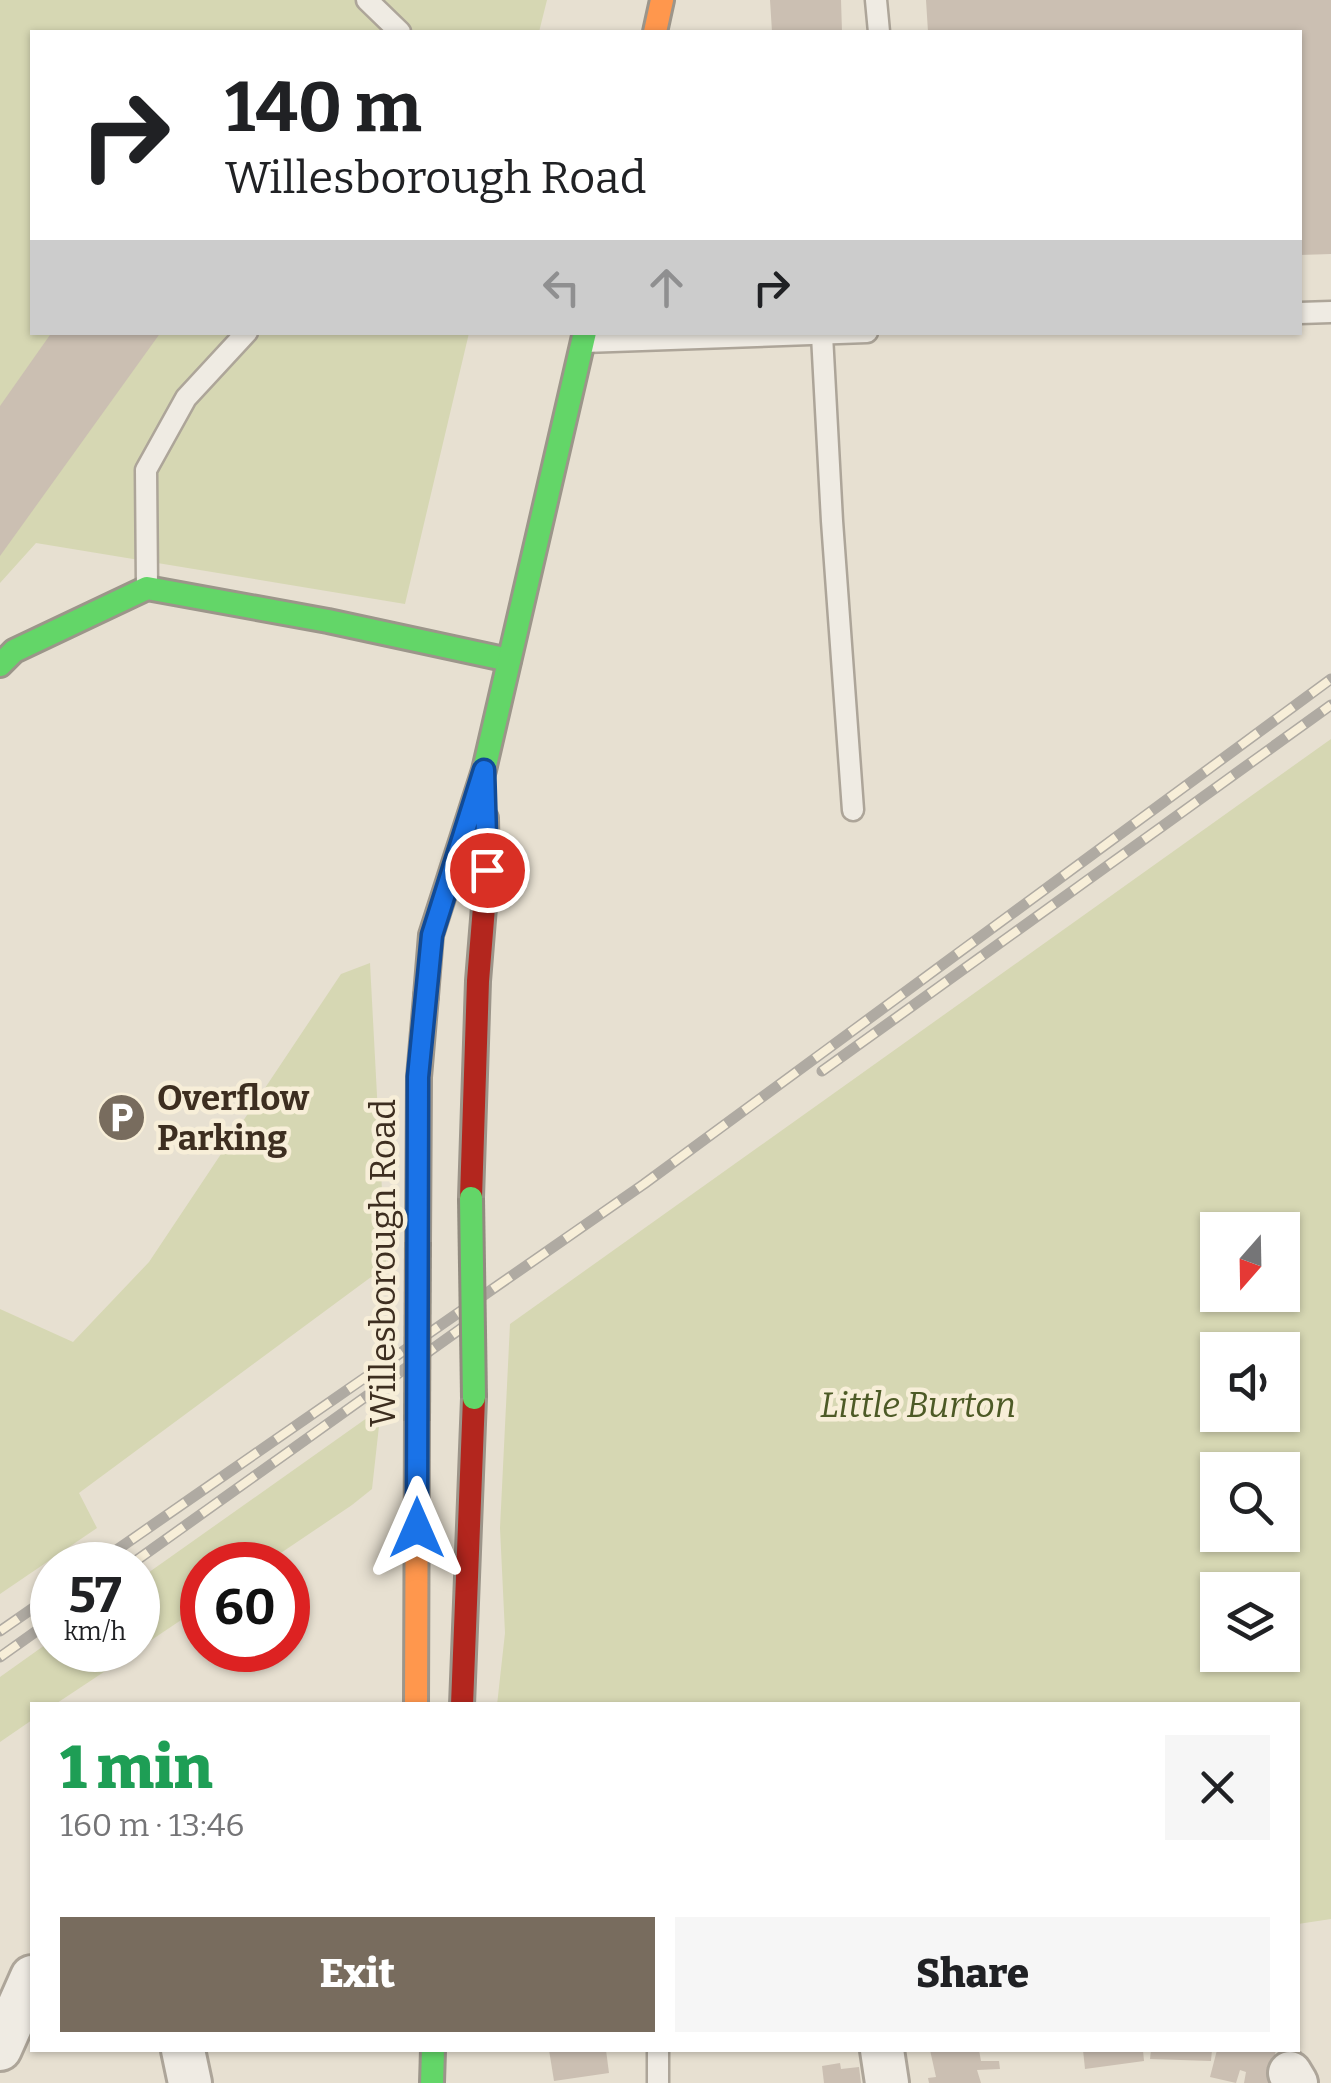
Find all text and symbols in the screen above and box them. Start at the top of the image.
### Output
text: 140 m [225,66,422,150]
icon: right [60,70,190,200]
text: Willesborough Road [225,151,646,205]
icon: left [534,260,589,315]
icon: ahead [639,260,694,315]
icon: right [744,260,799,315]
pin [445,828,530,913]
icon: arrive [460,843,515,898]
place label: Overflow Parking [157,1077,310,1159]
parking icon: Overflow Parking [96,1092,148,1144]
street label: Willesborough Road [362,1099,404,1427]
north arrow [1200,1212,1300,1312]
map controls [1200,1212,1300,1672]
button: sound [1200,1332,1300,1432]
park label: Little Burton [820,1384,1016,1426]
button: search [1200,1452,1300,1552]
position arrow [365,1476,469,1580]
speed limit sign: 60 [180,1542,310,1672]
text: 57 [68,1565,122,1625]
button: layers [1200,1572,1300,1672]
text: km/h [64,1617,126,1647]
text: 1 min [60,1732,213,1804]
button: close [1165,1735,1270,1840]
text: 160 m · 13:46 [60,1806,244,1844]
button: Exit [60,1917,655,2032]
button: Share [675,1917,1270,2032]

